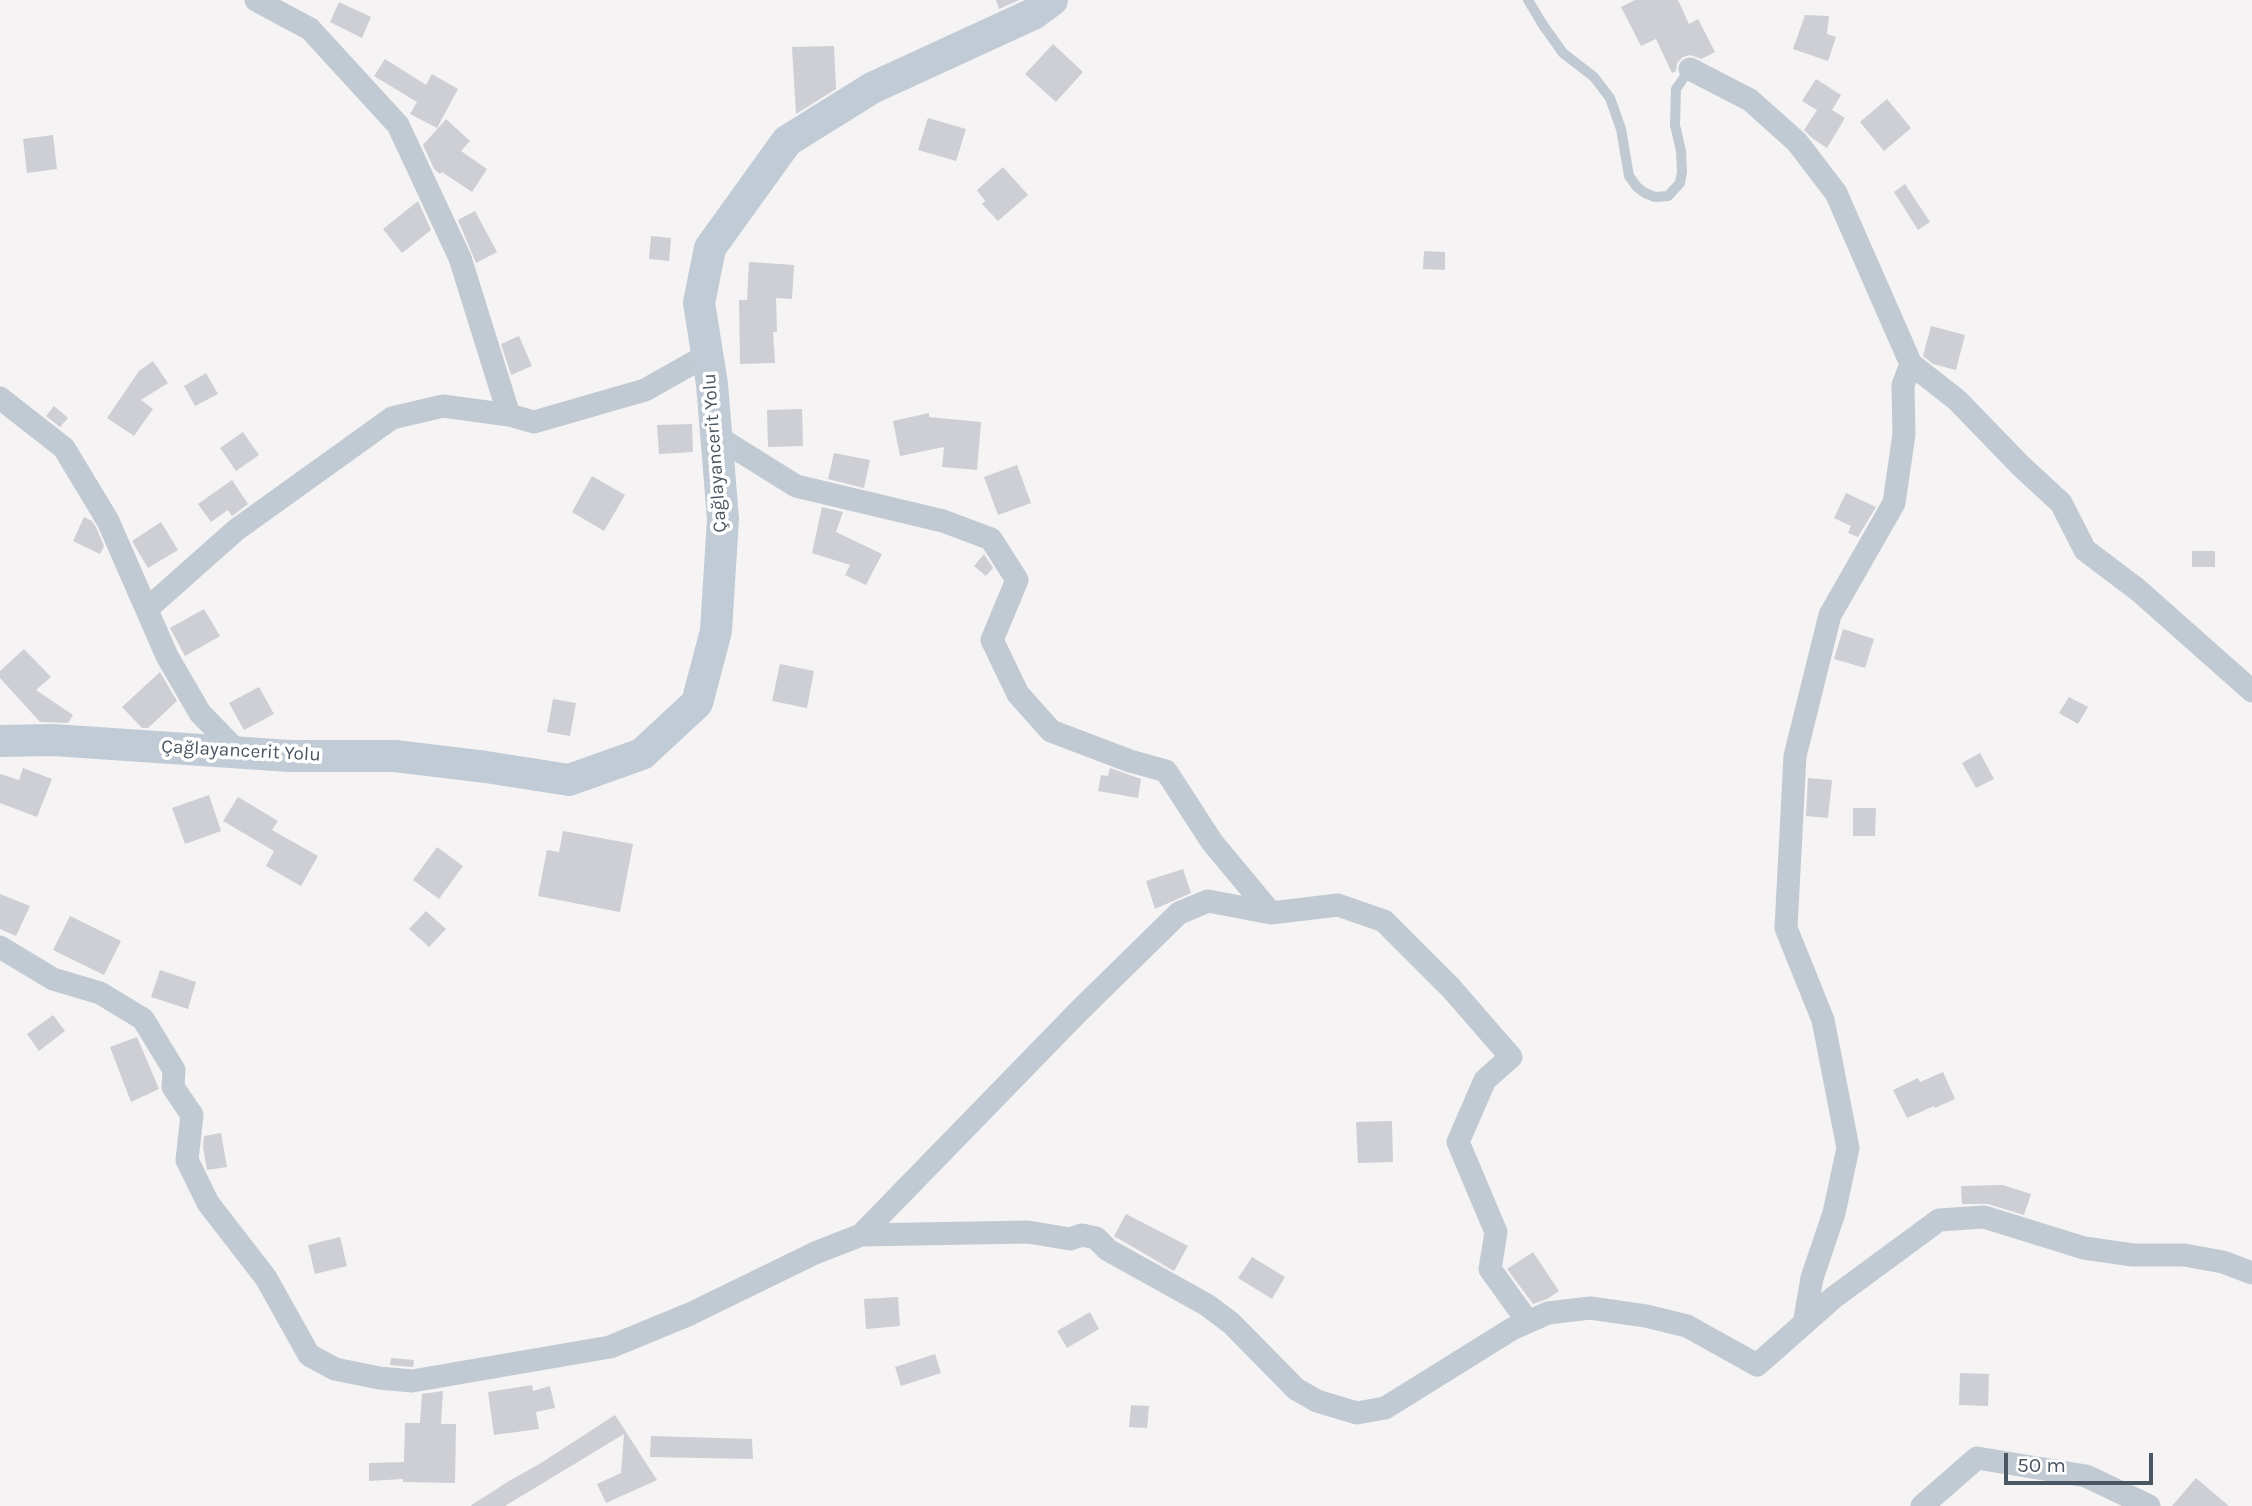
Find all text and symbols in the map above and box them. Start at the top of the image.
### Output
street label: Çağlayancerit Yolu [698,373,732,533]
street label: Çağlayancerit Yolu [161,735,321,767]
scale bar [2007,1440,2156,1484]
text: 50 m [2017,1453,2066,1477]

